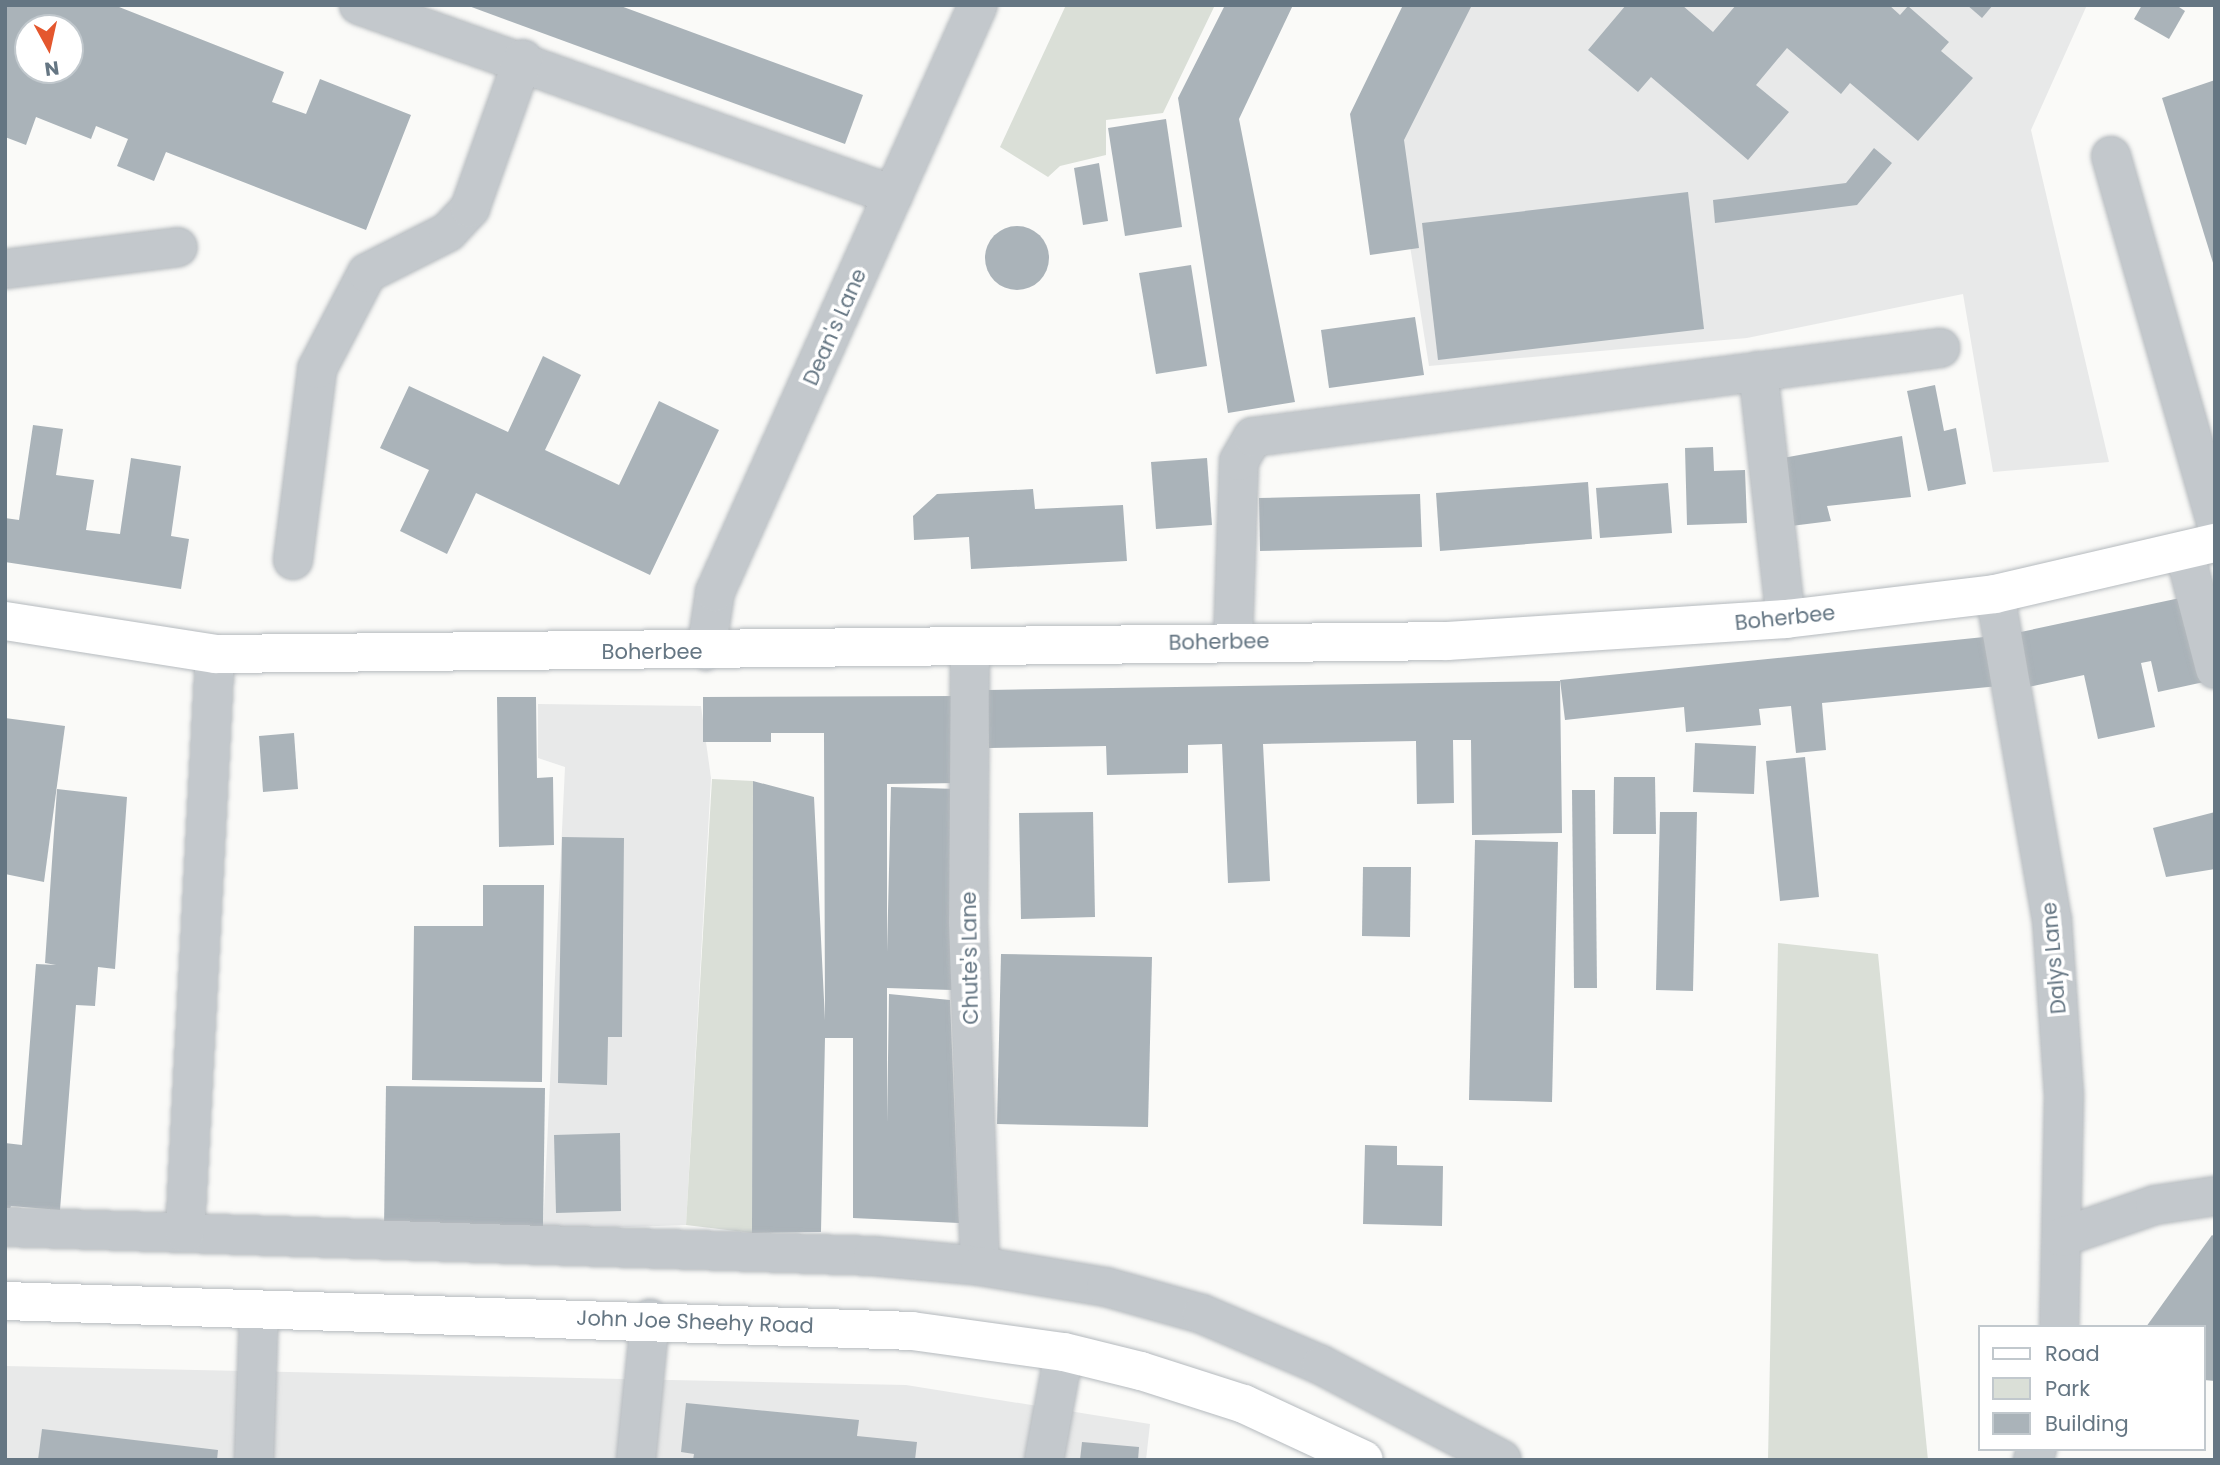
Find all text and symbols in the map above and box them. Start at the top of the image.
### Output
north arrow [14,14,84,84]
text: N [43,54,61,83]
street label: Dean's Lane [798,265,872,389]
street label: Boherbee [1734,600,1836,636]
street label: Boherbee [1168,629,1270,655]
street label: Boherbee [602,639,702,665]
street label: Chute's Lane [956,891,984,1025]
street label: Dalys Lane [2037,901,2071,1015]
street label: John Joe Sheehy Road [576,1305,814,1339]
legend [1979,1325,2206,1451]
text: Road [2045,1339,2100,1368]
text: Park [2045,1374,2090,1403]
text: Building [2045,1409,2129,1438]

